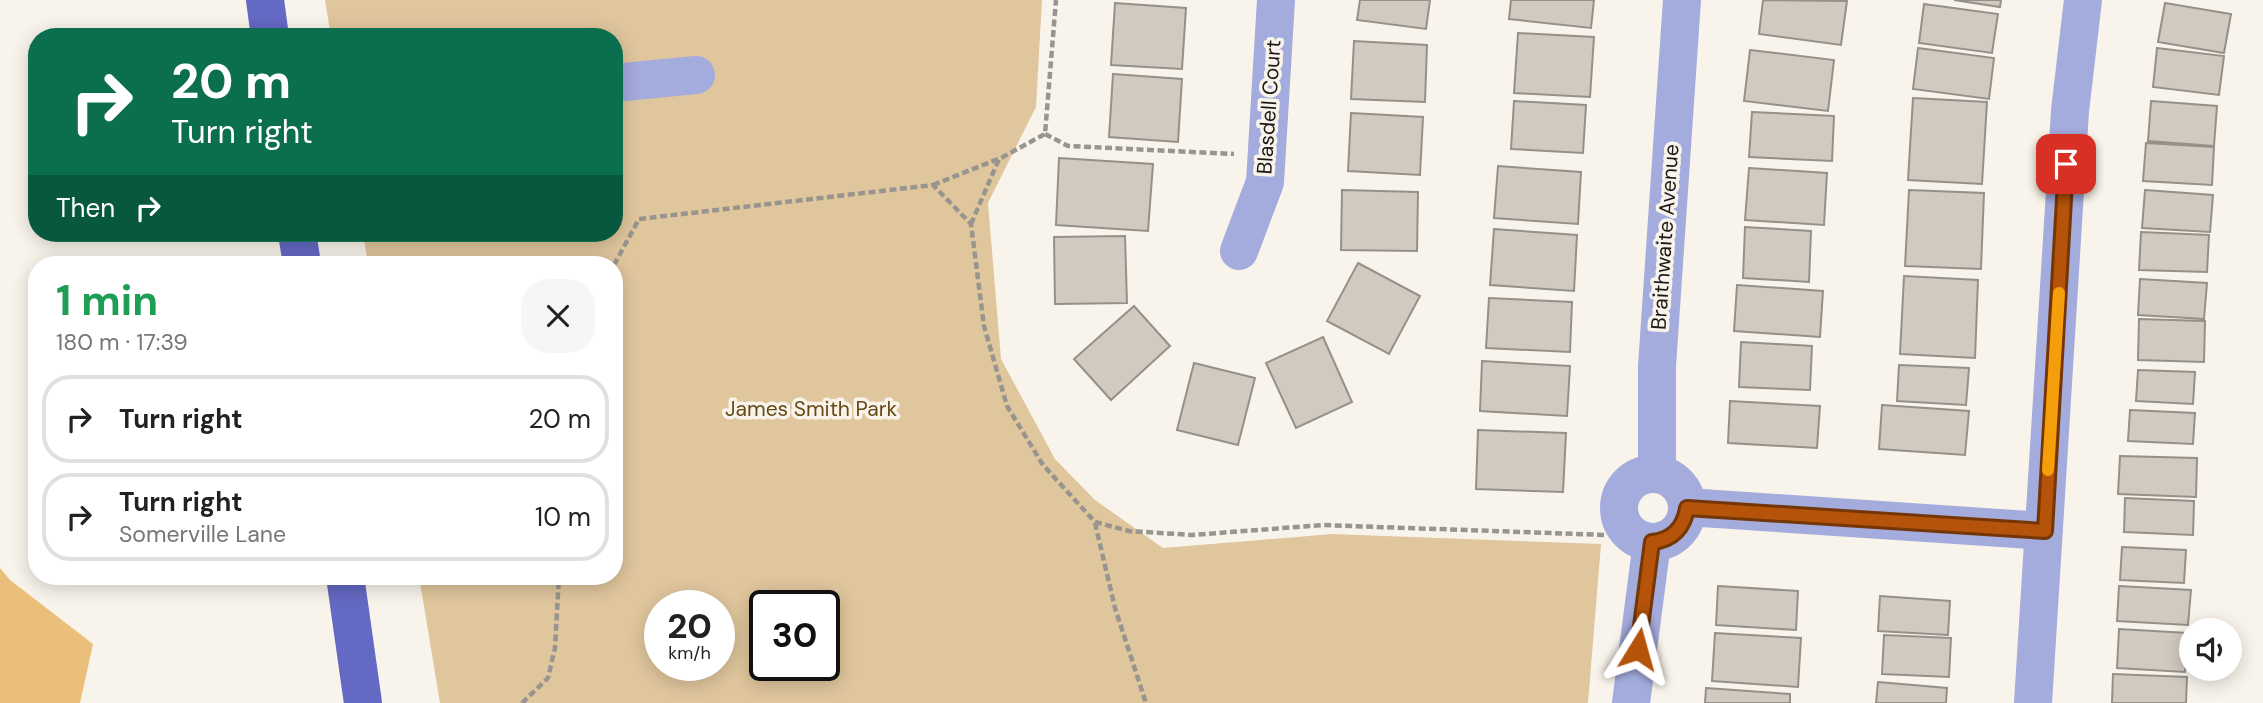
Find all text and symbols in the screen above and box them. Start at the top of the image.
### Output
street label: Blasdell Court [1250,39,1288,175]
text: 20 m [171,49,291,113]
icon: right [56,56,147,147]
text: Turn right [171,111,313,153]
pin [2036,134,2096,194]
street label: Braithwaite Avenue [1645,143,1685,331]
icon: arrive [2047,145,2085,183]
icon: right [129,189,167,227]
text: Then [56,191,115,225]
text: 1 min [56,273,158,328]
button: close [521,279,595,353]
text: 180 m · 17:39 [56,327,188,357]
park label: James Smith Park [725,395,897,423]
icon: right [60,400,98,438]
text: Turn right [119,402,243,436]
text: 20 m [528,402,591,436]
text: Turn right [119,485,243,519]
icon: right [60,498,98,536]
text: 10 m [535,500,591,534]
text: Somerville Lane [119,519,286,549]
speed limit sign: 30 [749,590,840,681]
text: 20 [667,603,712,649]
position arrow [1601,612,1675,686]
map controls [2179,618,2242,681]
button: sound [2179,618,2242,681]
text: km/h [668,641,711,665]

